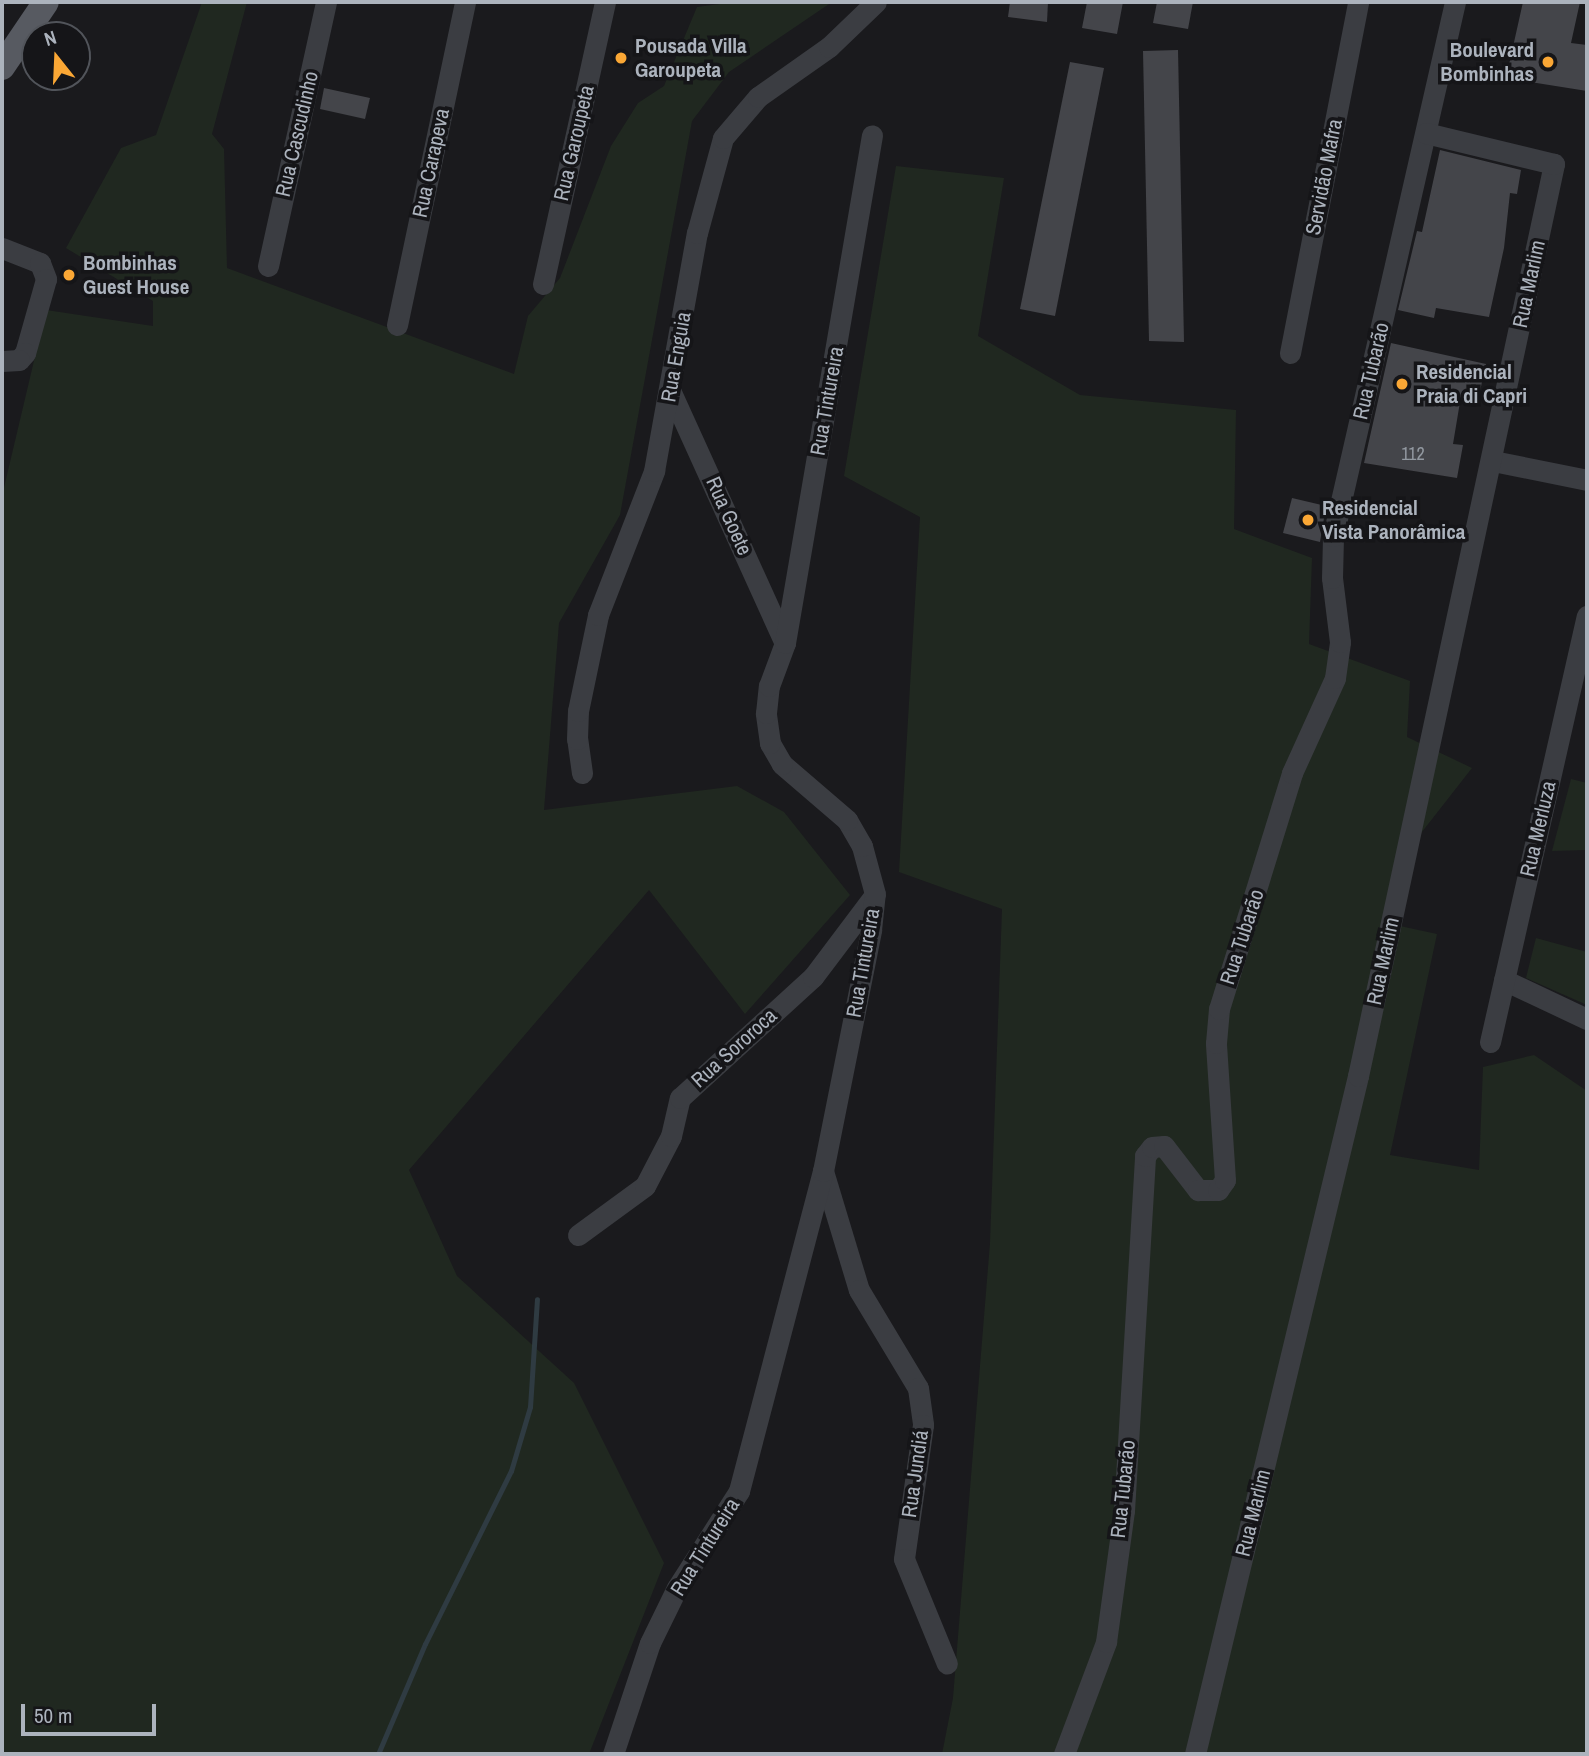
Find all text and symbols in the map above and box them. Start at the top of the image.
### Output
north arrow [21,21,91,91]
text: N [41,24,59,52]
place label: Pousada Villa Garoupeta [635,33,747,83]
place label: Boulevard Bombinhas [1440,37,1534,87]
marker: Pousada Villa Garoupeta [613,50,629,66]
marker: Boulevard Bombinhas [1540,54,1556,70]
street label: Rua Cascudinho [270,69,324,199]
street label: Rua Garoupeta [548,83,600,203]
street label: Rua Carapeva [407,106,455,220]
street label: Servidão Mafra [1300,117,1348,237]
street label: Rua Marlim [1507,238,1551,330]
place label: Bombinhas Guest House [83,250,189,300]
marker: Bombinhas Guest House [61,267,77,283]
street label: Rua Enguia [656,310,696,404]
street label: Rua Tubarão [1348,320,1394,422]
street label: Rua Tintureira [805,344,849,458]
place label: Residencial Praia di Capri [1416,359,1527,409]
marker: Residencial Praia di Capri [1394,376,1410,392]
house number: 112 [1401,443,1425,465]
street label: Rua Goete [701,473,757,559]
place label: Residencial Vista Panorâmica [1322,495,1465,545]
marker: Residencial Vista Panorâmica [1300,512,1316,528]
street label: Rua Merluza [1515,779,1561,879]
street label: Rua Tubarão [1215,886,1269,988]
street label: Rua Tintureira [841,906,885,1020]
street label: Rua Marlim [1361,915,1405,1007]
street label: Rua Sororoca [686,1003,782,1093]
street label: Rua Jundiá [896,1429,934,1519]
street label: Rua Tubarão [1105,1438,1141,1540]
street label: Rua Marlim [1230,1467,1276,1559]
street label: Rua Tintureira [665,1493,745,1601]
scale bar [24,1690,159,1734]
text: 50 m [34,1701,72,1730]

